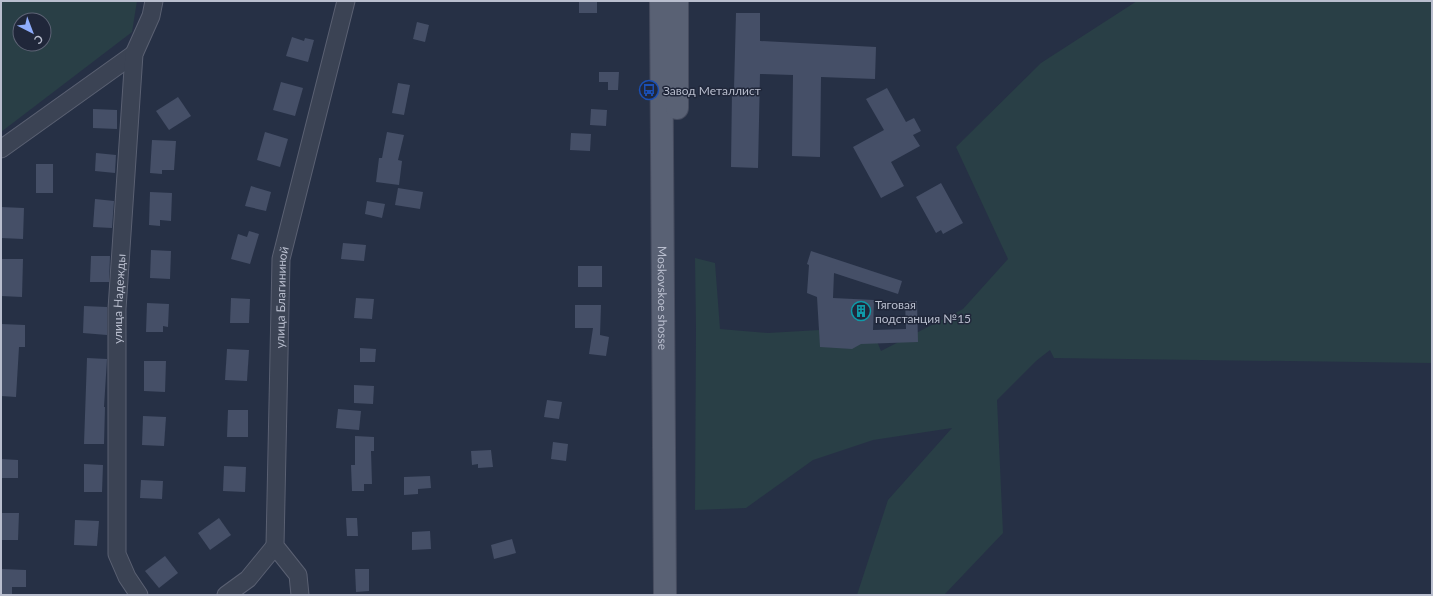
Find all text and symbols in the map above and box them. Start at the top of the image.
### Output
north arrow [12,12,52,52]
text: С [31,33,46,48]
bus stop icon: Завод Металлист [638,79,660,101]
place label: Завод Металлист [663,83,761,98]
street label: улица Благининой [272,245,291,348]
street label: Moskovskoe shosse [655,246,671,350]
street label: улица Надежды [110,253,128,344]
place label: Тяговая подстанция №15 [875,297,971,326]
building icon: Тяговая подстанция №15 [850,300,872,322]

